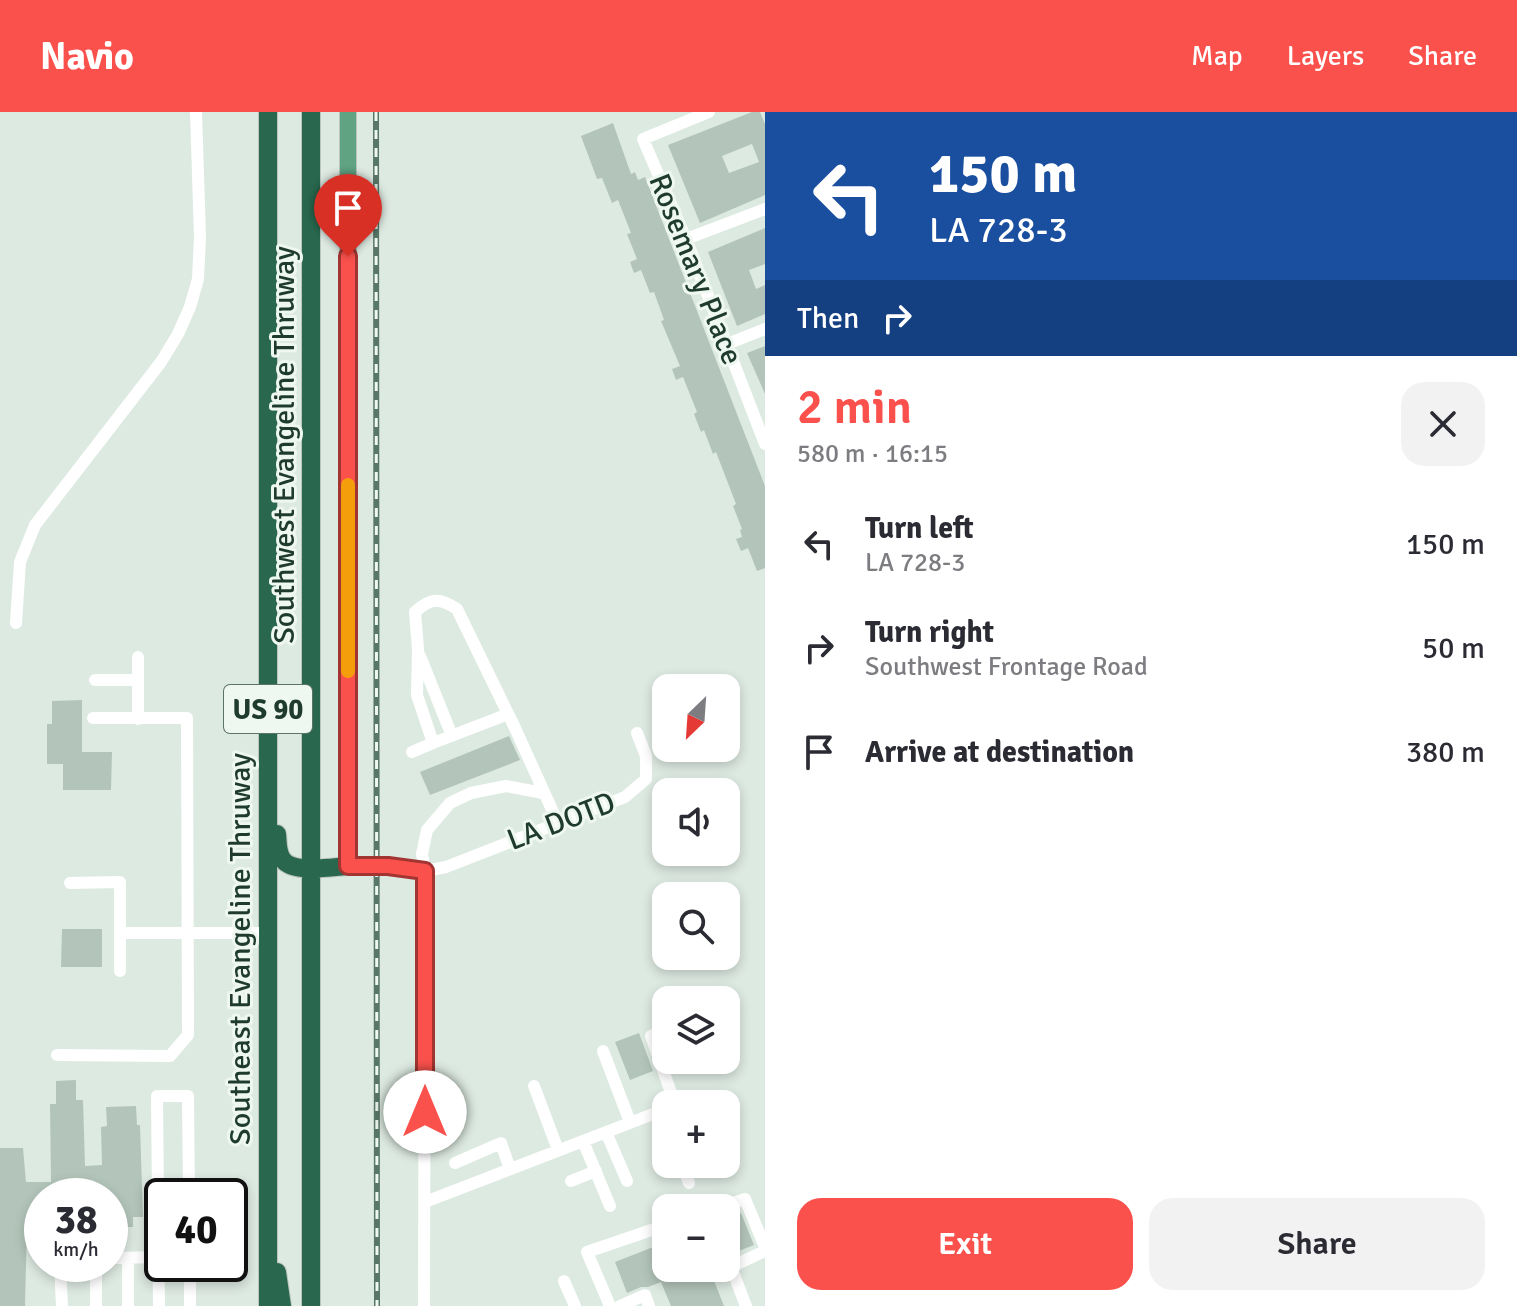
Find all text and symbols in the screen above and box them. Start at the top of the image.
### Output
text: Navio [40,33,134,80]
text: Map [1191,39,1243,73]
text: Layers [1287,39,1364,73]
text: Share [1408,39,1477,73]
text: 150 m [929,139,1077,208]
icon: left [797,144,901,248]
street label: Rosemary Place [640,168,751,370]
pin [314,174,382,256]
icon: arrive [326,186,370,230]
text: LA 728-3 [929,208,1068,253]
street label: Southwest Evangeline Thruway [266,246,303,644]
icon: right [875,296,919,340]
text: Then [797,300,859,337]
text: 2 min [797,378,912,437]
button: close [1401,382,1485,466]
text: 580 m · 16:15 [797,438,948,470]
text: Turn left [865,510,974,547]
icon: left [797,522,841,566]
text: 150 m [1406,526,1485,563]
text: LA 728-3 [865,547,965,579]
text: Turn right [865,614,994,651]
icon: right [797,626,841,670]
text: 50 m [1422,630,1485,667]
text: Southwest Frontage Road [865,651,1148,683]
north arrow [652,674,740,762]
map controls [652,674,740,1282]
road number: US 90 [224,685,312,733]
icon: arrive [797,730,841,774]
text: Arrive at destination [865,734,1134,771]
text: 380 m [1406,734,1485,771]
street label: Southeast Evangeline Thruway [222,753,259,1145]
button: sound [652,778,740,866]
street label: LA DOTD [502,784,620,859]
button: search [652,882,740,970]
button: layers [652,986,740,1074]
position arrow [383,1070,467,1154]
button: + [652,1090,740,1178]
speed limit sign: 40 [144,1178,248,1282]
button: − [652,1194,740,1282]
text: 38 [54,1195,98,1245]
button: Exit [797,1198,1133,1290]
button: Share [1149,1198,1485,1290]
text: km/h [53,1237,99,1262]

